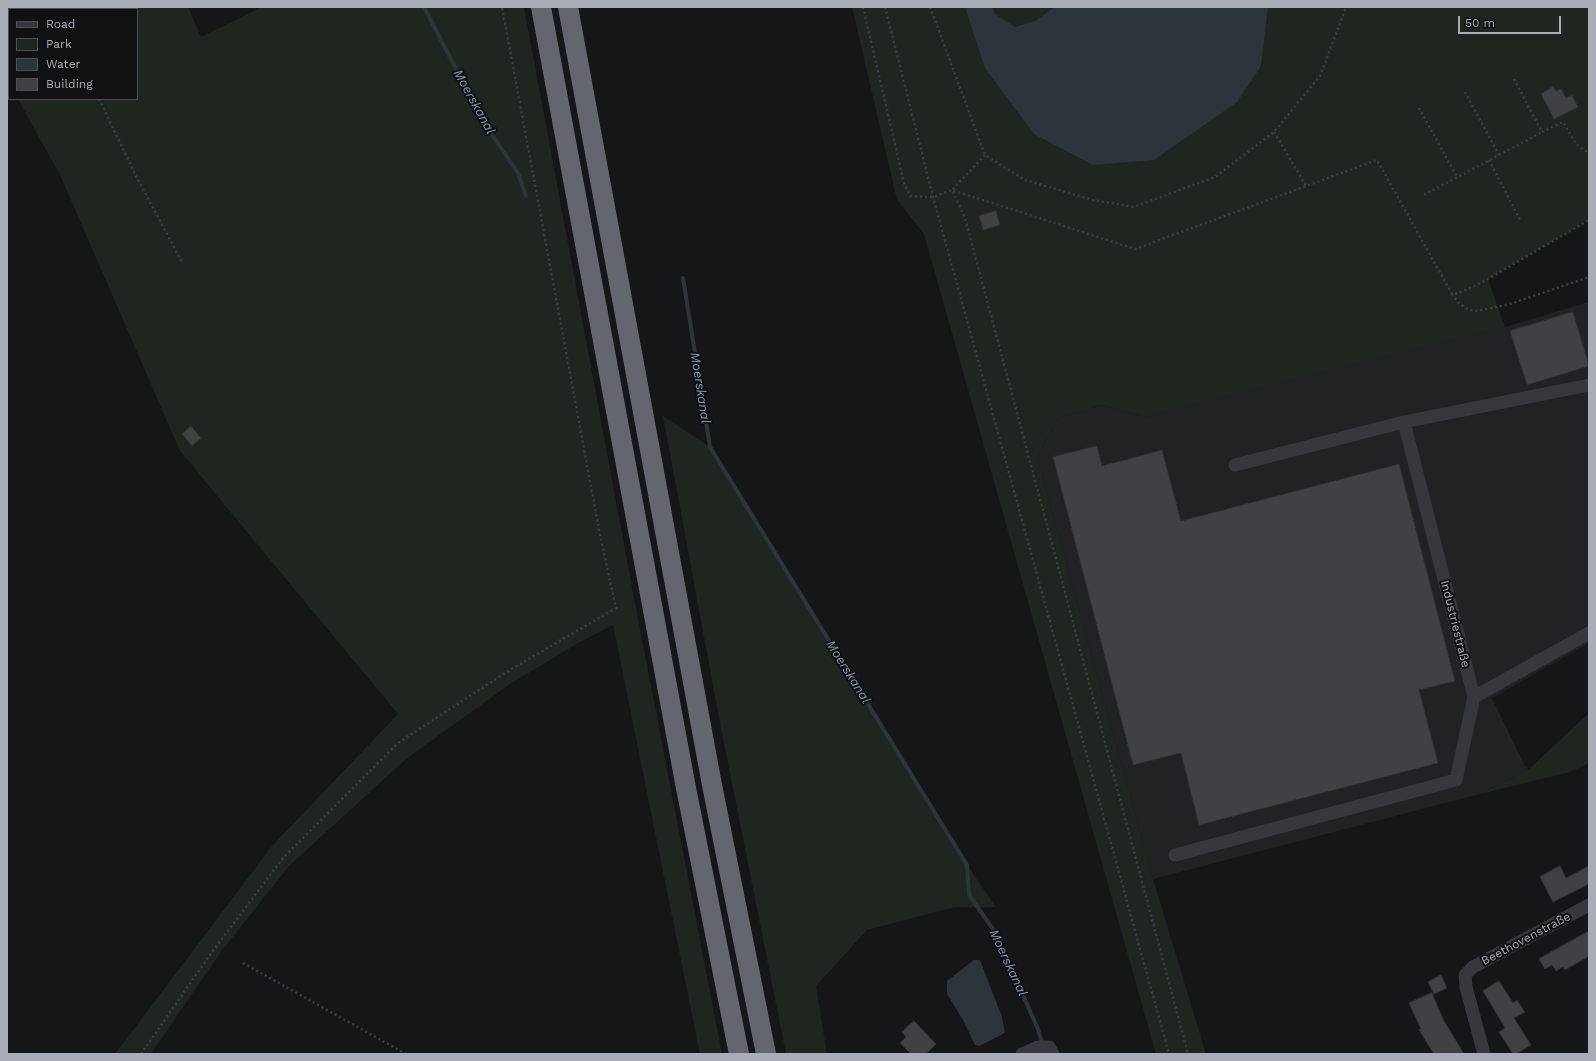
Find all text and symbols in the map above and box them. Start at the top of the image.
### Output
legend [8,8,138,100]
scale bar [1460,8,1563,34]
text: 50 m [1465,16,1495,30]
text: Road [46,17,75,31]
text: Park [46,37,72,51]
text: Water [46,57,80,71]
water label: Moerskanal [450,67,498,137]
text: Building [46,77,93,91]
water label: Moerskanal [687,351,713,425]
street label: Industriestraße [1437,579,1473,669]
water label: Moerskanal [822,637,874,707]
street label: Beethovenstraße [1479,909,1573,969]
water label: Moerskanal [986,927,1030,999]

